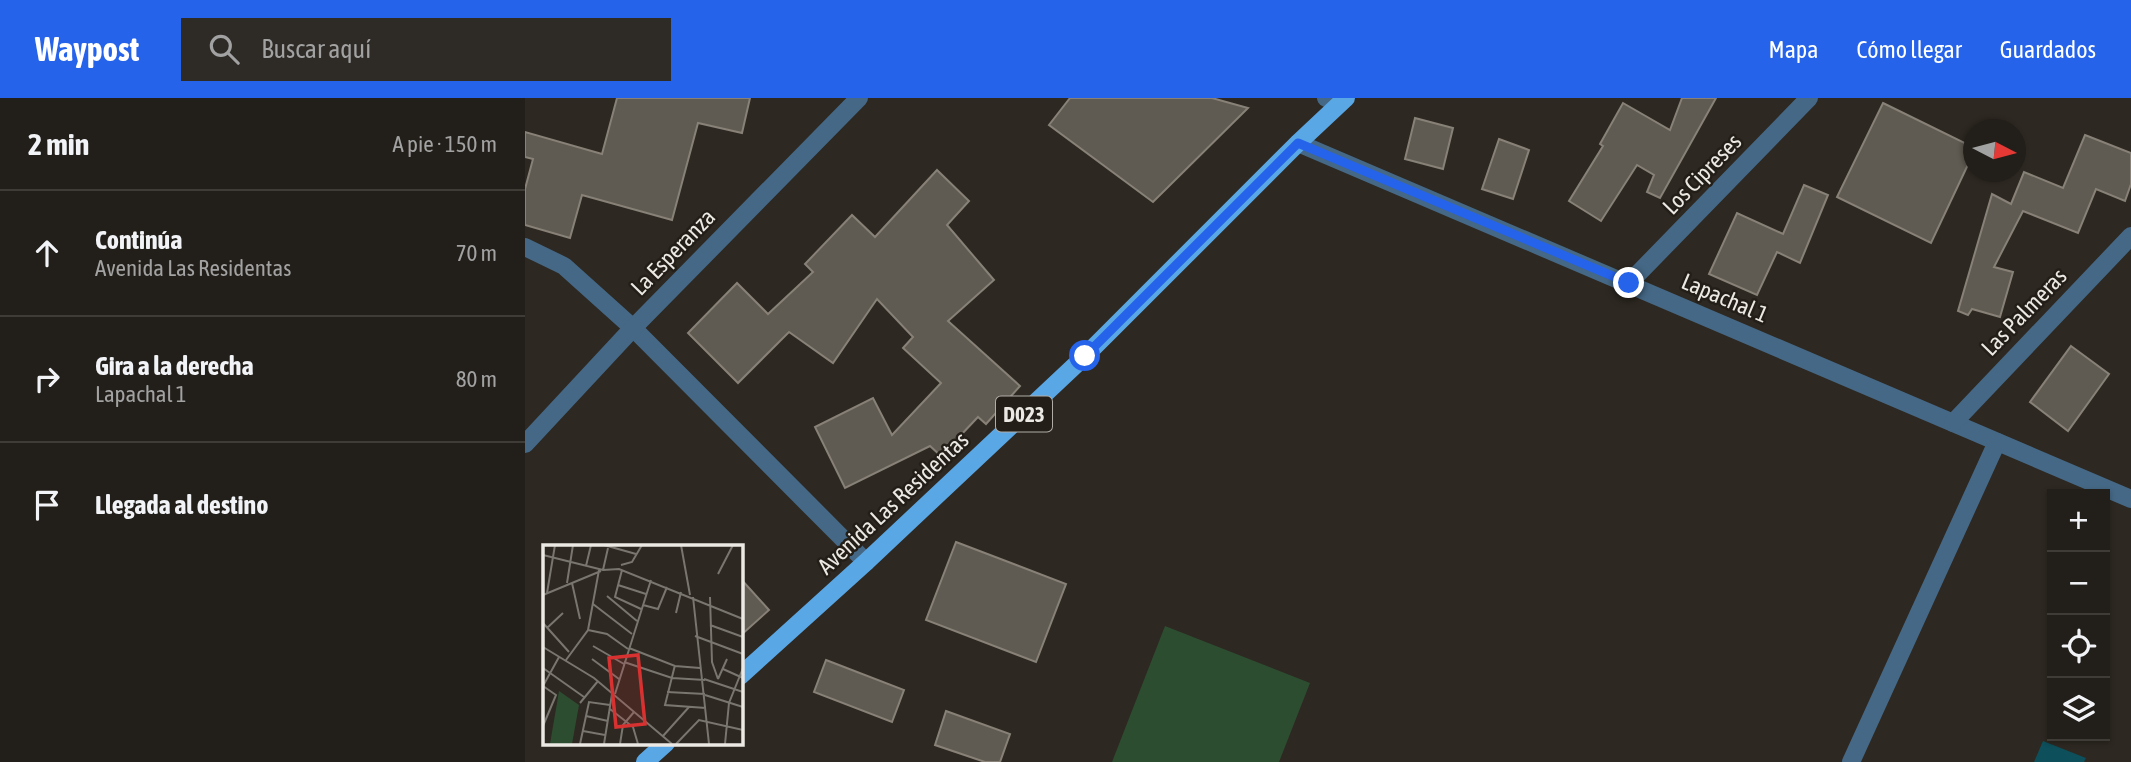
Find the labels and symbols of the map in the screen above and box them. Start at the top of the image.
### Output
north arrow [1963,119,2026,182]
street label: Los Cipreses [1657,128,1747,220]
street label: La Esperanza [626,204,720,300]
street label: Las Palmeras [1976,263,2072,361]
route end [1613,267,1644,298]
street label: Lapachal 1 [1678,268,1772,328]
route start [1069,340,1100,371]
road number: D023 [996,396,1052,432]
street label: Avenida Las Residentas [812,427,974,579]
inset map [543,545,742,744]

